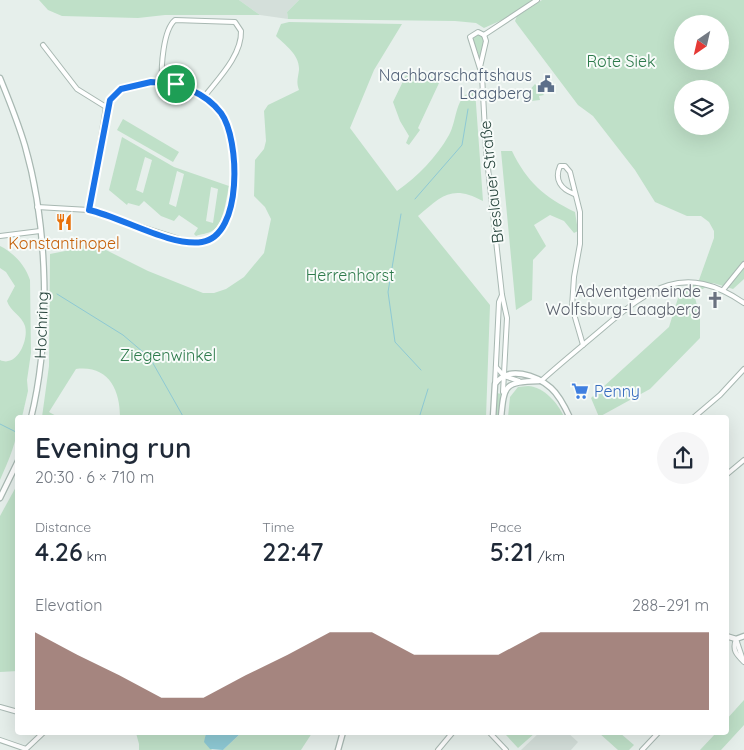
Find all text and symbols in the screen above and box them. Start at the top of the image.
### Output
north arrow [674,15,729,70]
map controls [674,15,729,135]
park label: Rote Siek [586,51,656,71]
pin [155,63,197,105]
place label: Nachbarschaftshaus Laagberg [379,65,532,103]
icon: arrive [162,70,190,98]
public building icon: Nachbarschaftshaus Laagberg [536,74,556,94]
button: layers [674,80,729,135]
street label: Breslauer Straße [475,120,507,244]
restaurant icon: Konstantinopel [54,212,74,232]
place label: Konstantinopel [8,233,120,253]
park label: Herrenhorst [306,265,394,285]
place label: Adventgemeinde Wolfsburg-Laagberg [546,281,701,319]
church icon: Adventgemeinde Wolfsburg-Laagberg [705,290,725,310]
street label: Hochring [30,291,52,359]
park label: Ziegenwinkel [120,345,216,365]
supermarket icon: Penny [570,381,590,401]
place label: Penny [594,381,640,401]
text: Evening run [35,430,192,465]
button: share [657,432,709,484]
text: 20:30 · 6 × 710 m [35,467,154,487]
text: Distance [35,518,91,536]
text: Time [262,518,294,536]
text: Pace [490,518,522,536]
text: 4.26 [35,536,83,567]
text: 22:47 [262,536,324,567]
text: 5:21 [490,536,534,567]
text: km [83,547,107,565]
text: /km [534,547,565,565]
text: Elevation [35,595,102,615]
text: 288–291 m [632,595,709,615]

